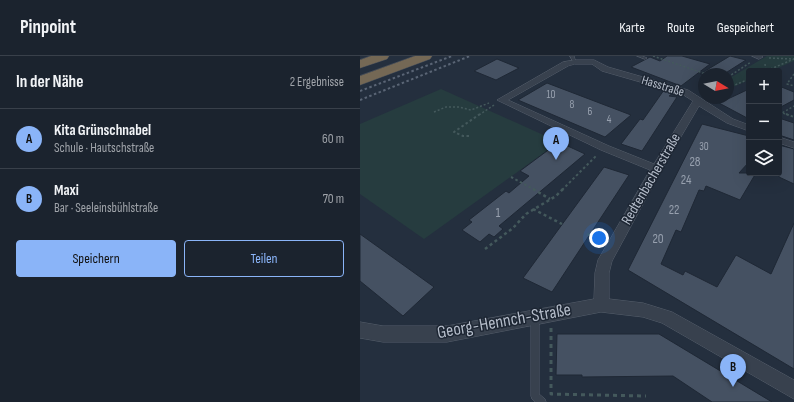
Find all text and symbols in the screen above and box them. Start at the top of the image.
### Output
text: Pinpoint [20,16,76,39]
text: Karte [619,19,645,36]
text: Route [667,19,695,36]
text: Gespeichert [717,19,774,36]
north arrow [698,68,734,104]
map controls [746,68,782,176]
button: + [746,68,782,104]
text: In der Nähe [16,72,83,92]
street label: Hasstraße [640,72,686,100]
text: 2 Ergebnisse [290,74,344,90]
house number: 10 [547,88,555,101]
house number: 8 [570,98,575,111]
button: − [746,104,782,140]
house number: 6 [588,105,593,118]
house number: 4 [607,113,612,126]
text: Kita Grünschnabel [54,121,151,140]
pin: A [543,127,569,160]
street label: Redtenbacherstraße [617,130,685,228]
text: A [26,131,32,147]
text: 60 m [322,131,344,147]
text: Schule · Hautschstraße [54,140,154,156]
house number: 30 [699,140,709,153]
button: layers [746,140,782,176]
house number: 28 [689,154,701,170]
house number: 24 [681,172,692,188]
text: Maxi [54,181,79,200]
text: B [26,191,32,207]
text: 70 m [323,191,344,207]
text: Bar · Seeleinsbühlstraße [54,200,158,216]
house number: 22 [669,202,679,218]
house number: 1 [496,205,501,221]
your location [589,228,609,248]
house number: 20 [652,231,664,247]
button: Speichern [16,240,176,277]
button: Teilen [184,240,344,277]
street label: Georg-Hennch-Straße [435,299,573,343]
pin: B [720,354,746,387]

